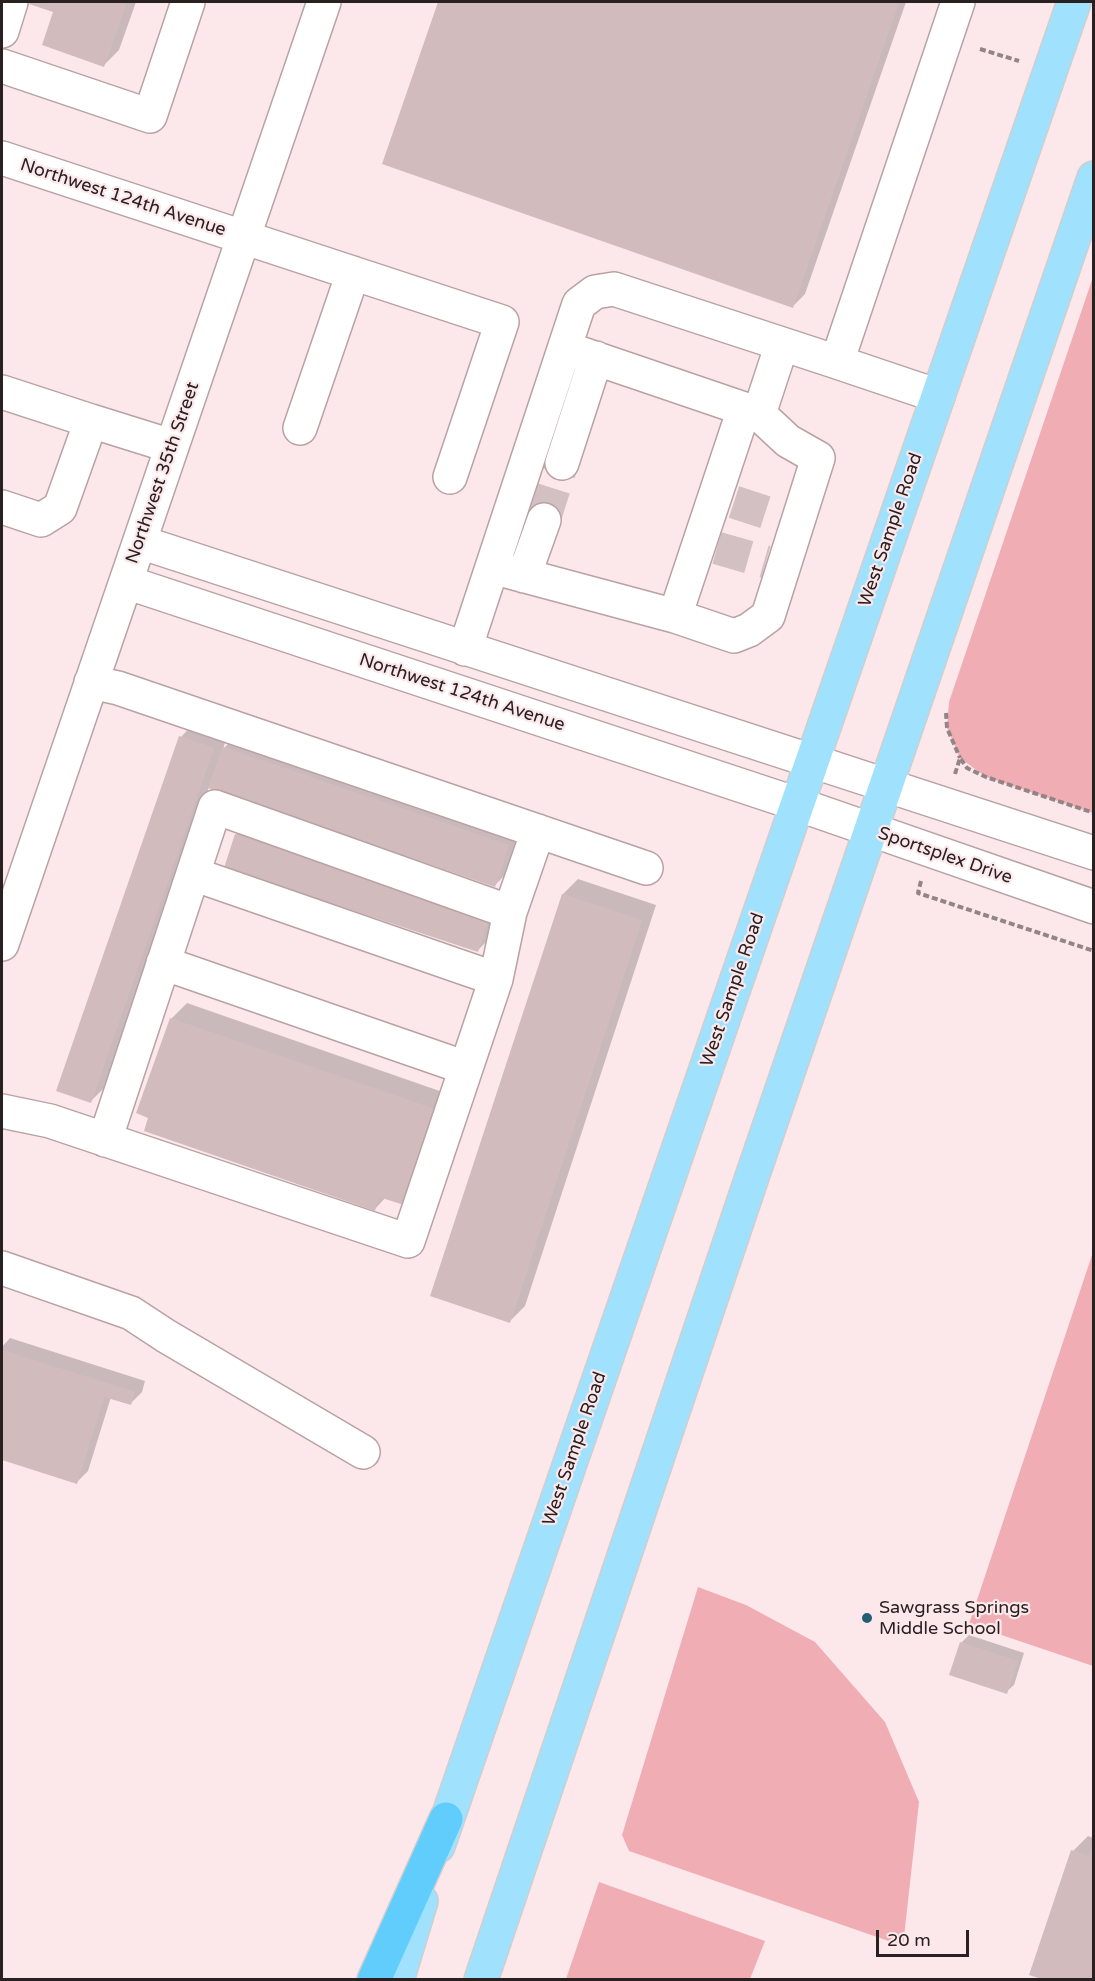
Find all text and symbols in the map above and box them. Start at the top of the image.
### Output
street label: Northwest 124th Avenue [17,155,229,241]
street label: Northwest 35th Street [122,379,204,567]
street label: West Sample Road [855,450,927,610]
street label: Northwest 124th Avenue [356,650,568,736]
street label: Sportsplex Drive [875,823,1015,889]
street label: West Sample Road [697,910,769,1070]
street label: West Sample Road [539,1369,611,1529]
place label: Sawgrass Springs Middle School [879,1597,1029,1640]
marker: Sawgrass Springs Middle School [860,1611,874,1625]
scale bar [879,1918,972,1956]
text: 20 m [887,1929,931,1951]

